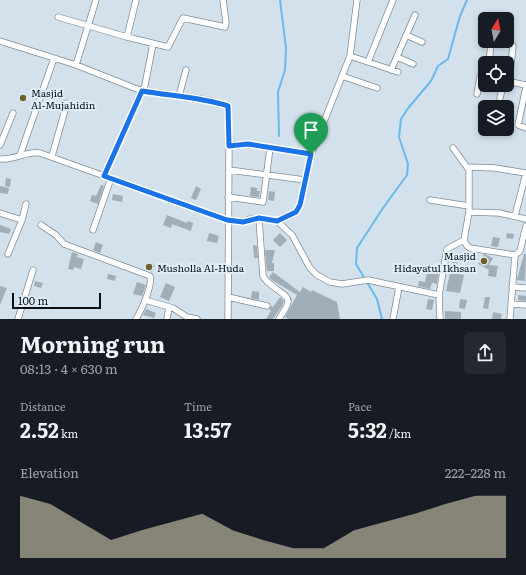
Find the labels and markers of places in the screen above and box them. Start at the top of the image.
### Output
place label: Masjid Al-Mujahidin [31,85,96,112]
marker: Masjid Al-Mujahidin [18,93,28,103]
pin [294,113,328,154]
place label: Masjid Hidayatul Ikhsan [394,248,476,275]
marker: Masjid Hidayatul Ikhsan [479,256,489,266]
place label: Musholla Al-Huda [157,260,245,275]
marker: Musholla Al-Huda [144,262,154,272]

